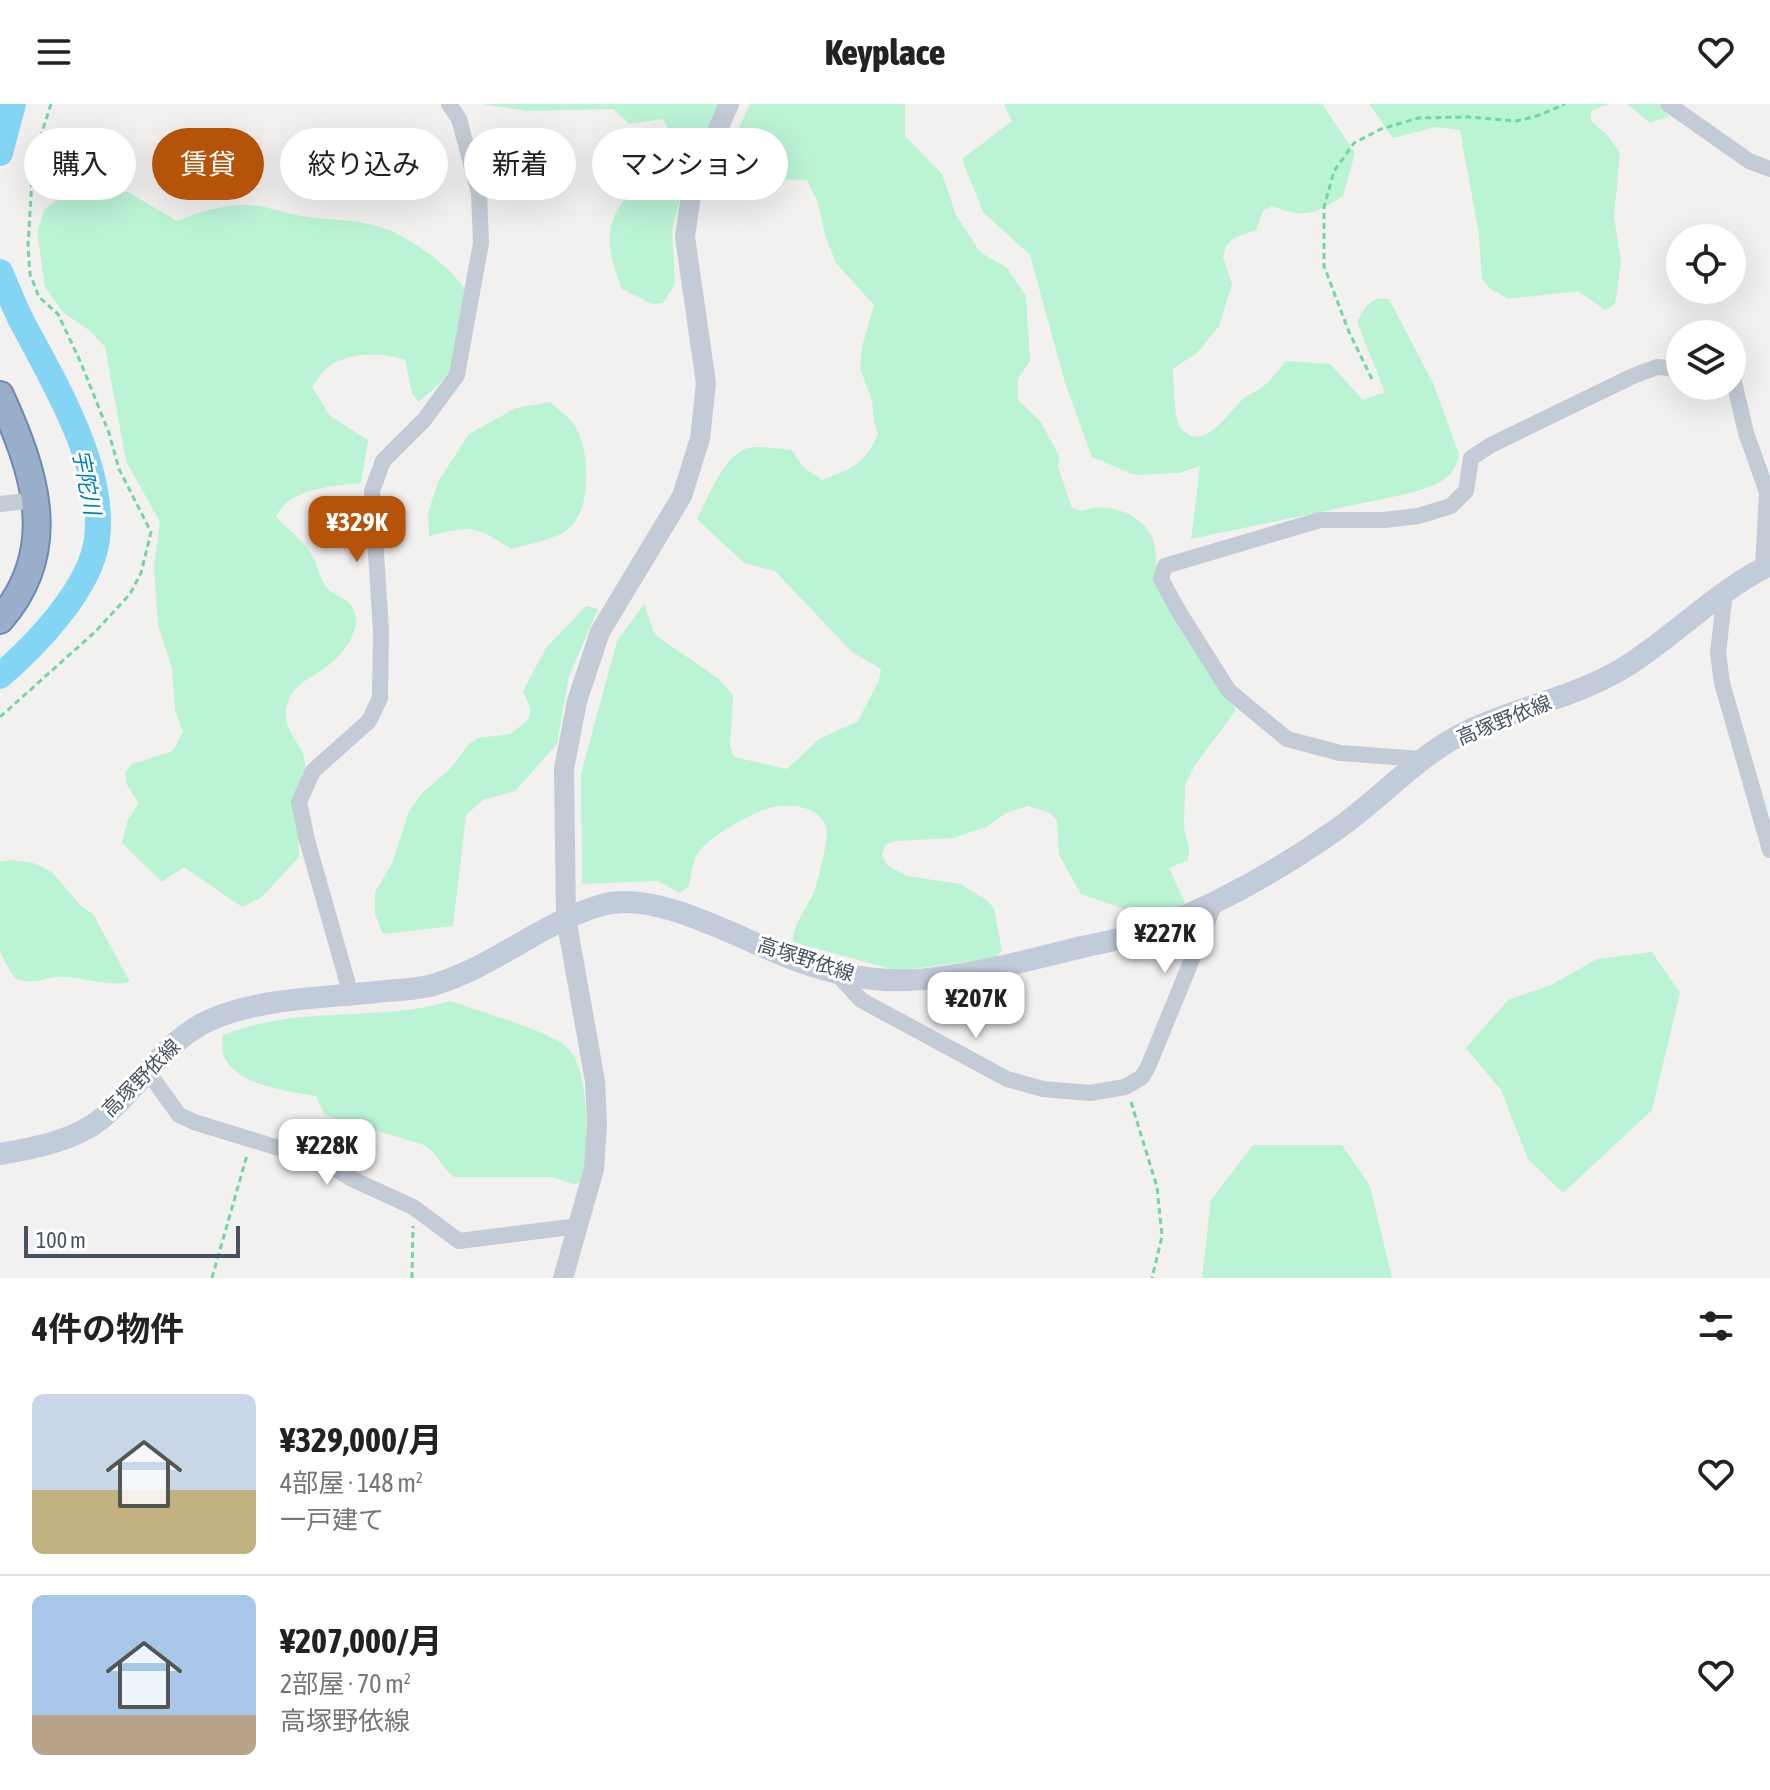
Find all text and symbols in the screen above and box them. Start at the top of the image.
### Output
icon: menu [32,30,76,74]
icon: heart [1694,30,1738,74]
text: Keyplace [825,31,945,73]
chip: 購入 [24,128,136,200]
chip: 賃貸 [152,128,264,200]
chip: 絞り込み [280,128,448,200]
chip: 新着 [464,128,576,200]
chip: マンション [592,128,788,200]
map controls [1666,224,1746,400]
button: locate [1666,224,1746,304]
button: layers [1666,320,1746,400]
water label: 宇陀川 [68,447,106,519]
pin: ¥329K [301,496,413,564]
text: ¥329K [327,507,387,537]
street label: 高塚野依線 [1453,690,1554,749]
pin: ¥227K [1109,907,1221,975]
text: ¥227K [1135,918,1195,948]
street label: 高塚野依線 [755,932,857,985]
pin: ¥207K [920,972,1032,1040]
text: ¥207K [946,983,1006,1013]
street label: 高塚野依線 [97,1034,184,1121]
pin: ¥228K [271,1119,383,1187]
text: ¥228K [297,1130,357,1160]
scale bar [24,1222,240,1258]
text: 100 m [36,1227,86,1253]
icon: filters [1694,1304,1738,1348]
text: 4件の物件 [32,1309,184,1348]
text: ¥329,000/月 [280,1420,443,1459]
icon: home [96,1426,192,1522]
icon: heart [1694,1452,1738,1496]
text: 4部屋 · 148 m² [280,1468,423,1498]
text: 一戸建て [280,1505,384,1535]
text: ¥207,000/月 [280,1621,443,1660]
icon: home [96,1627,192,1723]
icon: heart [1694,1653,1738,1697]
text: 2部屋 · 70 m² [280,1669,411,1699]
text: 高塚野依線 [280,1706,410,1736]

